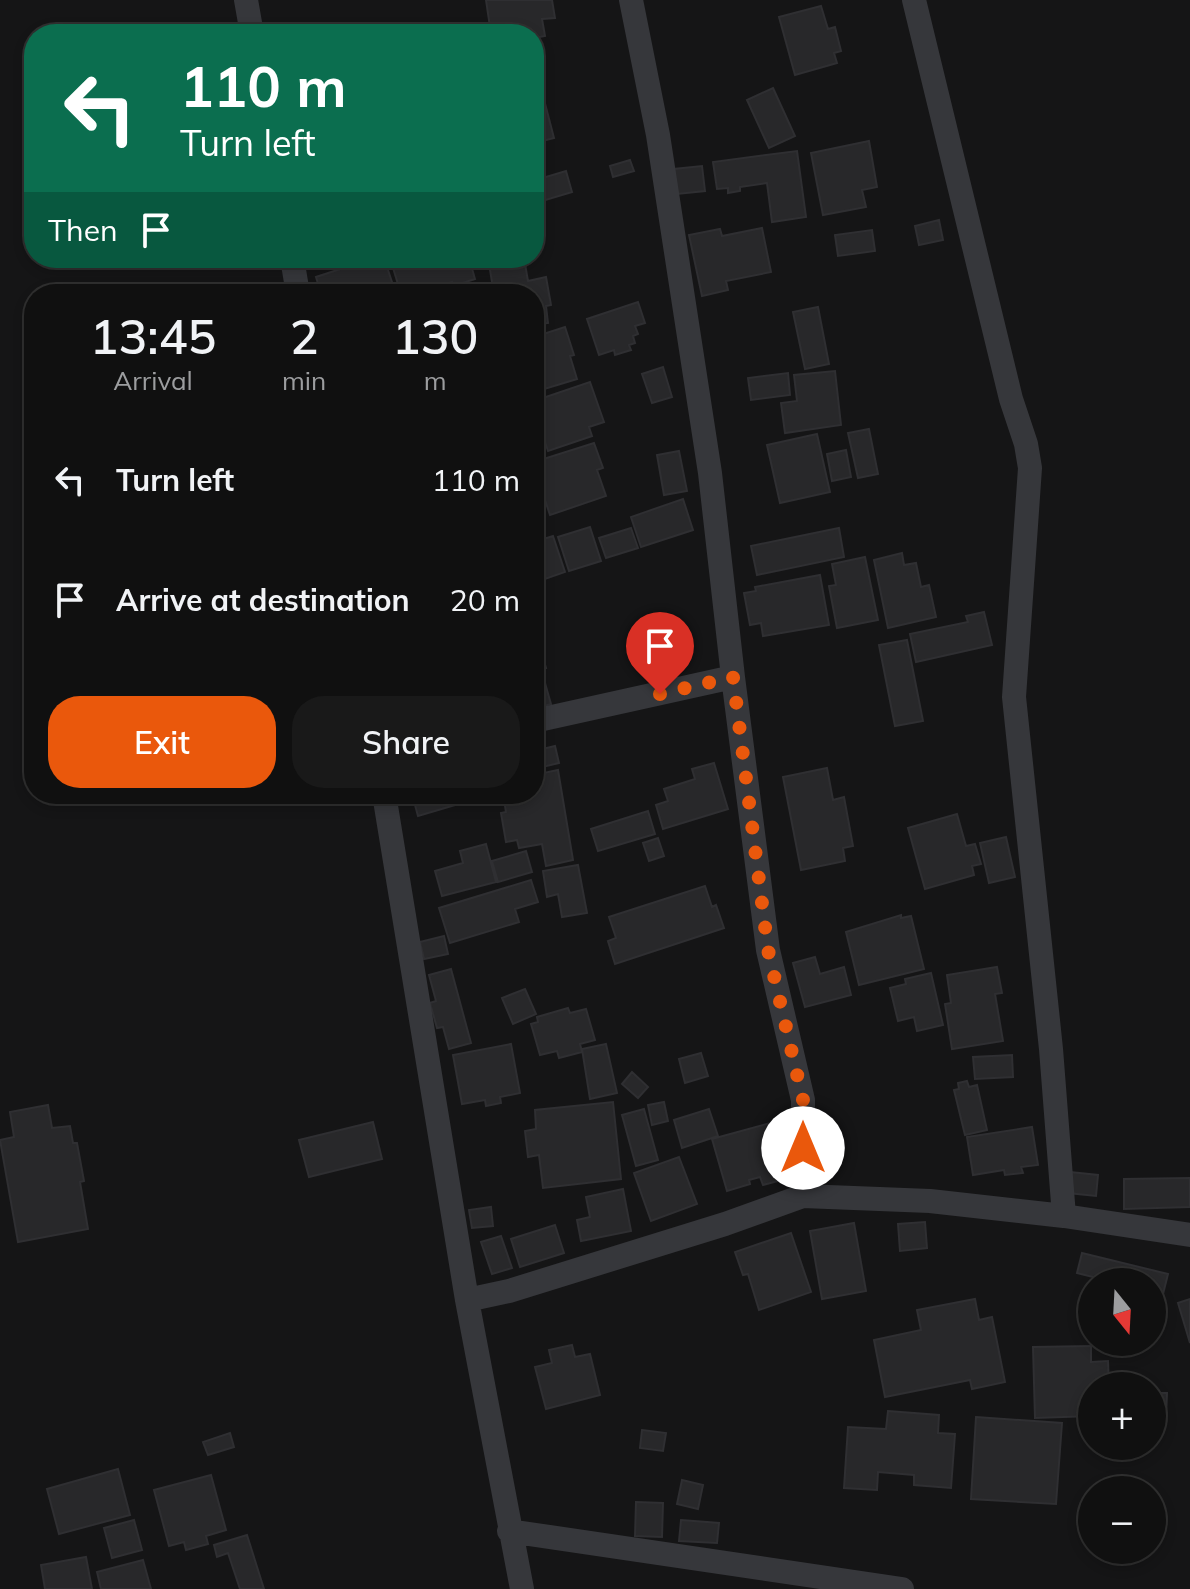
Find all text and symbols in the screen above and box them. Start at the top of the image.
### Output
text: 110 m [180,51,347,121]
icon: left [48,56,152,160]
text: Turn left [180,120,316,165]
icon: arrive [134,208,178,252]
text: Then [48,211,118,249]
text: 13:45 [90,306,216,366]
text: 2 [290,306,318,366]
text: 130 [392,306,478,366]
text: Arrival [113,364,193,397]
text: min [282,364,326,397]
text: m [424,364,447,397]
icon: left [48,458,92,502]
text: Turn left [116,461,234,499]
text: 110 m [432,461,520,499]
icon: arrive [48,578,92,622]
text: Arrive at destination [116,581,410,619]
text: 20 m [450,581,520,619]
pin [626,612,694,694]
icon: arrive [638,624,682,668]
button: Exit [48,696,276,788]
button: Share [292,696,520,788]
position arrow [761,1106,845,1190]
north arrow [1078,1268,1166,1356]
map controls [1078,1268,1166,1564]
button: + [1078,1372,1166,1460]
button: − [1078,1476,1166,1564]

